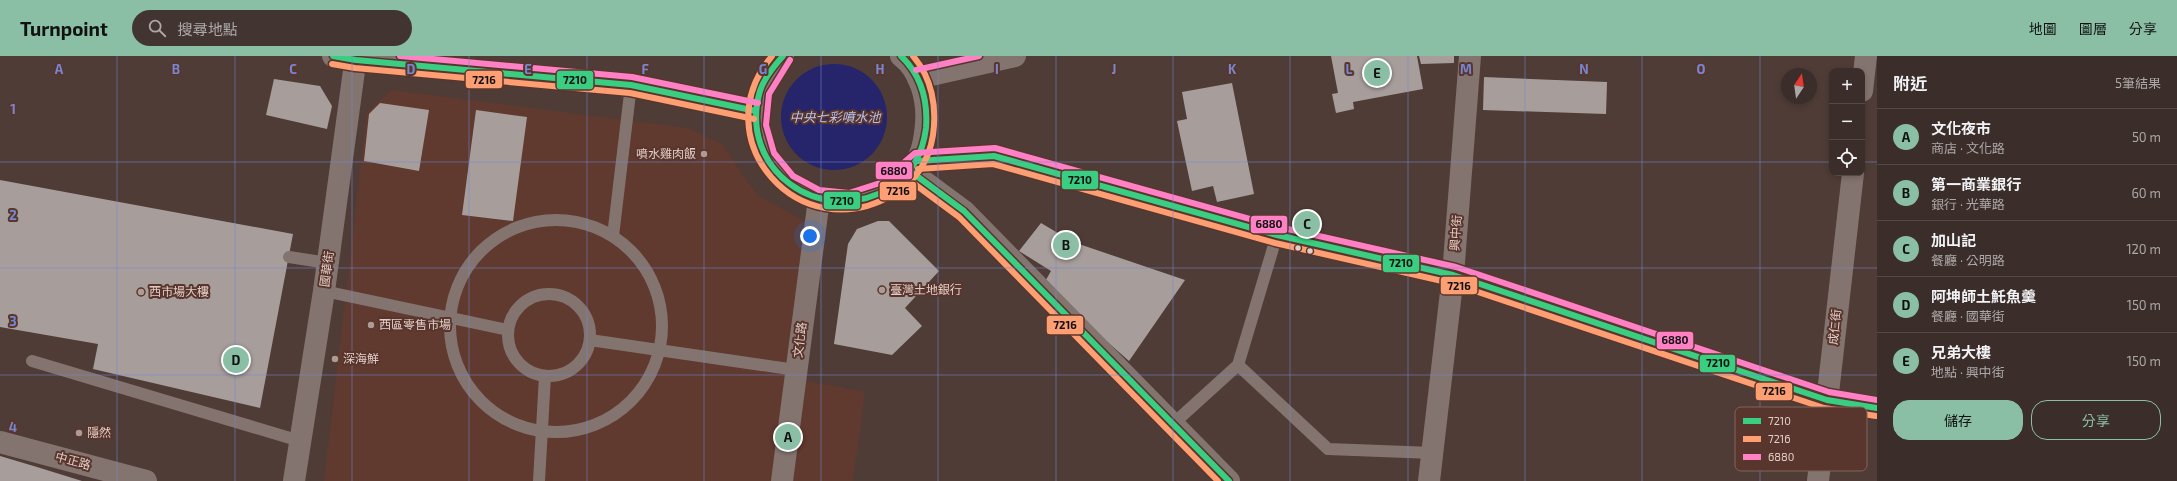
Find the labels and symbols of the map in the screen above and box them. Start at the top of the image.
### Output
pin: E [1364,58,1390,88]
text: A [55,61,64,77]
text: B [172,61,180,77]
text: C [289,61,297,77]
text: D [407,61,416,77]
text: E [524,61,532,77]
text: F [641,61,649,77]
text: G [759,61,767,77]
text: H [876,61,885,77]
text: I [995,61,999,77]
text: J [1112,61,1116,77]
text: K [1228,61,1237,77]
text: L [1346,61,1353,77]
text: M [1460,61,1472,77]
text: N [1579,61,1589,77]
text: O [1697,61,1706,77]
north arrow [1781,68,1817,104]
line badge: 7216 [465,70,503,89]
line badge: 7210 [556,70,594,90]
text: 7216 [472,73,496,86]
text: 7210 [563,73,587,86]
text: 1 [10,101,16,117]
water label: 中央七彩噴水池 [789,109,882,125]
place label: 噴水雞肉飯 [636,146,696,160]
marker: 噴水雞肉飯 [699,149,709,159]
line badge: 6880 [875,161,913,180]
text: 6880 [880,164,908,177]
line badge: 7210 [1061,170,1099,190]
text: 7210 [1068,173,1092,186]
line badge: 7216 [879,181,917,201]
text: 7216 [886,184,910,197]
line badge: 7210 [823,191,861,210]
text: 7210 [830,194,854,207]
text: 2 [9,207,17,223]
pin: C [1294,209,1320,239]
street label: 興中街 [1447,214,1463,251]
line badge: 6880 [1250,215,1288,234]
text: 6880 [1255,217,1283,230]
your location [800,226,820,246]
pin: B [1053,230,1079,260]
unlabelled marker [1293,243,1303,253]
unlabelled marker [1305,246,1315,256]
street label: 國華街 [317,250,335,288]
line badge: 7210 [1382,254,1420,273]
text: 7210 [1389,256,1413,269]
line badge: 7216 [1440,276,1478,295]
text: 7216 [1447,279,1471,292]
place label: 臺灣土地銀行 [890,282,962,296]
place label: 西市場大樓 [149,284,209,298]
marker: 臺灣土地銀行 [877,285,887,295]
marker: 西市場大樓 [136,287,146,297]
street label: 成仁街 [1825,308,1843,346]
text: 3 [9,313,17,329]
line badge: 7216 [1046,315,1084,335]
place label: 西區零售市場 [379,317,451,331]
text: 7216 [1053,318,1077,331]
marker: 西區零售市場 [366,320,376,330]
street label: 文化路 [790,321,808,359]
line badge: 6880 [1656,331,1694,350]
text: 6880 [1661,333,1689,346]
pin: D [223,345,249,375]
place label: 深海鮮 [343,351,379,365]
marker: 深海鮮 [330,354,340,364]
line badge: 7210 [1699,354,1736,373]
text: 7210 [1706,356,1730,369]
line badge: 7216 [1755,382,1793,401]
text: 7216 [1762,384,1786,397]
legend [1735,407,1867,471]
text: 7210 [1768,414,1791,427]
text: 4 [9,419,17,435]
pin: A [775,422,801,452]
place label: 隱然 [87,425,111,439]
marker: 隱然 [74,428,84,438]
text: 7216 [1768,432,1790,445]
street label: 中正路 [54,449,92,471]
text: 6880 [1768,450,1794,463]

